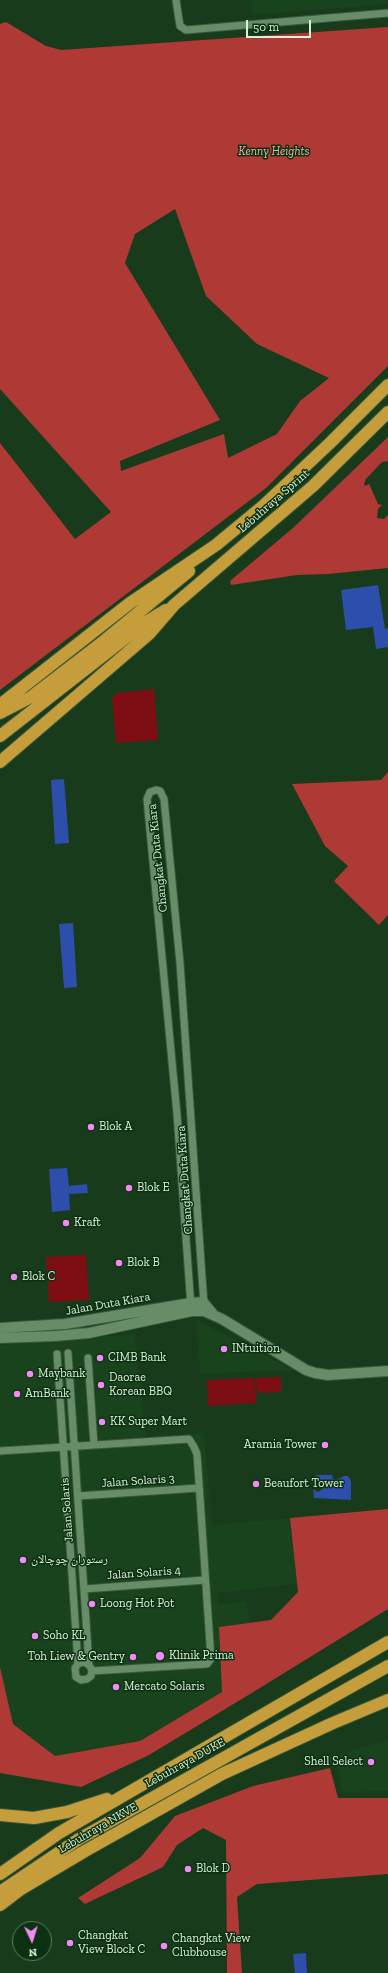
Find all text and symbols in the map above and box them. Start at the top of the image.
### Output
scale bar [248,12,313,38]
text: 50 m [253,20,279,34]
park label: Kenny Heights [238,145,310,159]
street label: Lebuhraya Sprint [235,466,313,536]
street label: Changkat Duta Kiara [145,803,171,913]
place label: Blok A [99,1120,132,1134]
marker: Blok A [86,1122,96,1132]
street label: Changkat Duta Kiara [174,1125,196,1235]
place label: Blok E [137,1181,170,1195]
marker: Blok E [124,1183,134,1193]
place label: Kraft [74,1216,101,1230]
marker: Kraft [61,1218,71,1228]
place label: Blok B [127,1256,160,1270]
marker: Blok B [114,1258,124,1268]
place label: Blok C [22,1270,55,1284]
marker: Blok C [9,1272,19,1282]
street label: Jalan Duta Kiara [65,1289,151,1319]
place label: INtuition [232,1342,280,1356]
marker: INtuition [219,1344,229,1354]
place label: CIMB Bank [108,1351,166,1365]
marker: CIMB Bank [95,1353,105,1363]
place label: Maybank [38,1367,85,1381]
marker: Maybank [25,1369,35,1379]
place label: Daorae Korean BBQ [109,1371,172,1399]
marker: Daorae Korean BBQ [96,1380,106,1390]
place label: AmBank [25,1387,69,1401]
marker: AmBank [12,1389,22,1399]
place label: KK Super Mart [110,1415,187,1429]
marker: KK Super Mart [97,1417,107,1427]
place label: Aramia Tower [244,1438,317,1452]
marker: Aramia Tower [320,1440,330,1450]
street label: Jalan Solaris 3 [101,1471,175,1491]
street label: Jalan Solaris [58,1477,76,1543]
place label: Beaufort Tower [264,1477,344,1491]
marker: Beaufort Tower [251,1479,261,1489]
place label: رستوران چوچالان [31,1553,108,1567]
marker: رستوران چوچالان [18,1555,28,1565]
street label: Jalan Solaris 4 [107,1563,181,1583]
place label: Loong Hot Pot [100,1597,174,1611]
marker: Loong Hot Pot [87,1599,97,1609]
place label: Soho KL [43,1629,85,1643]
marker: Soho KL [30,1631,40,1641]
place label: Klinik Prima [169,1649,234,1663]
place label: Toh Liew & Gentry [27,1650,125,1664]
marker: Klinik Prima [154,1650,166,1662]
marker: Toh Liew & Gentry [128,1652,138,1662]
place label: Mercato Solaris [124,1680,205,1694]
marker: Mercato Solaris [111,1682,121,1692]
street label: Lebuhraya DUKE [143,1735,227,1791]
place label: Shell Select [304,1755,363,1769]
marker: Shell Select [366,1757,376,1767]
street label: Lebuhraya NKVE [56,1800,140,1856]
place label: Blok D [196,1862,230,1876]
marker: Blok D [183,1864,193,1874]
north arrow [12,1921,52,1961]
place label: Changkat View Block C [78,1929,145,1957]
place label: Changkat View Clubhouse [172,1932,251,1960]
marker: Changkat View Block C [65,1938,75,1948]
marker: Changkat View Clubhouse [159,1941,169,1951]
text: N [28,1946,37,1959]

